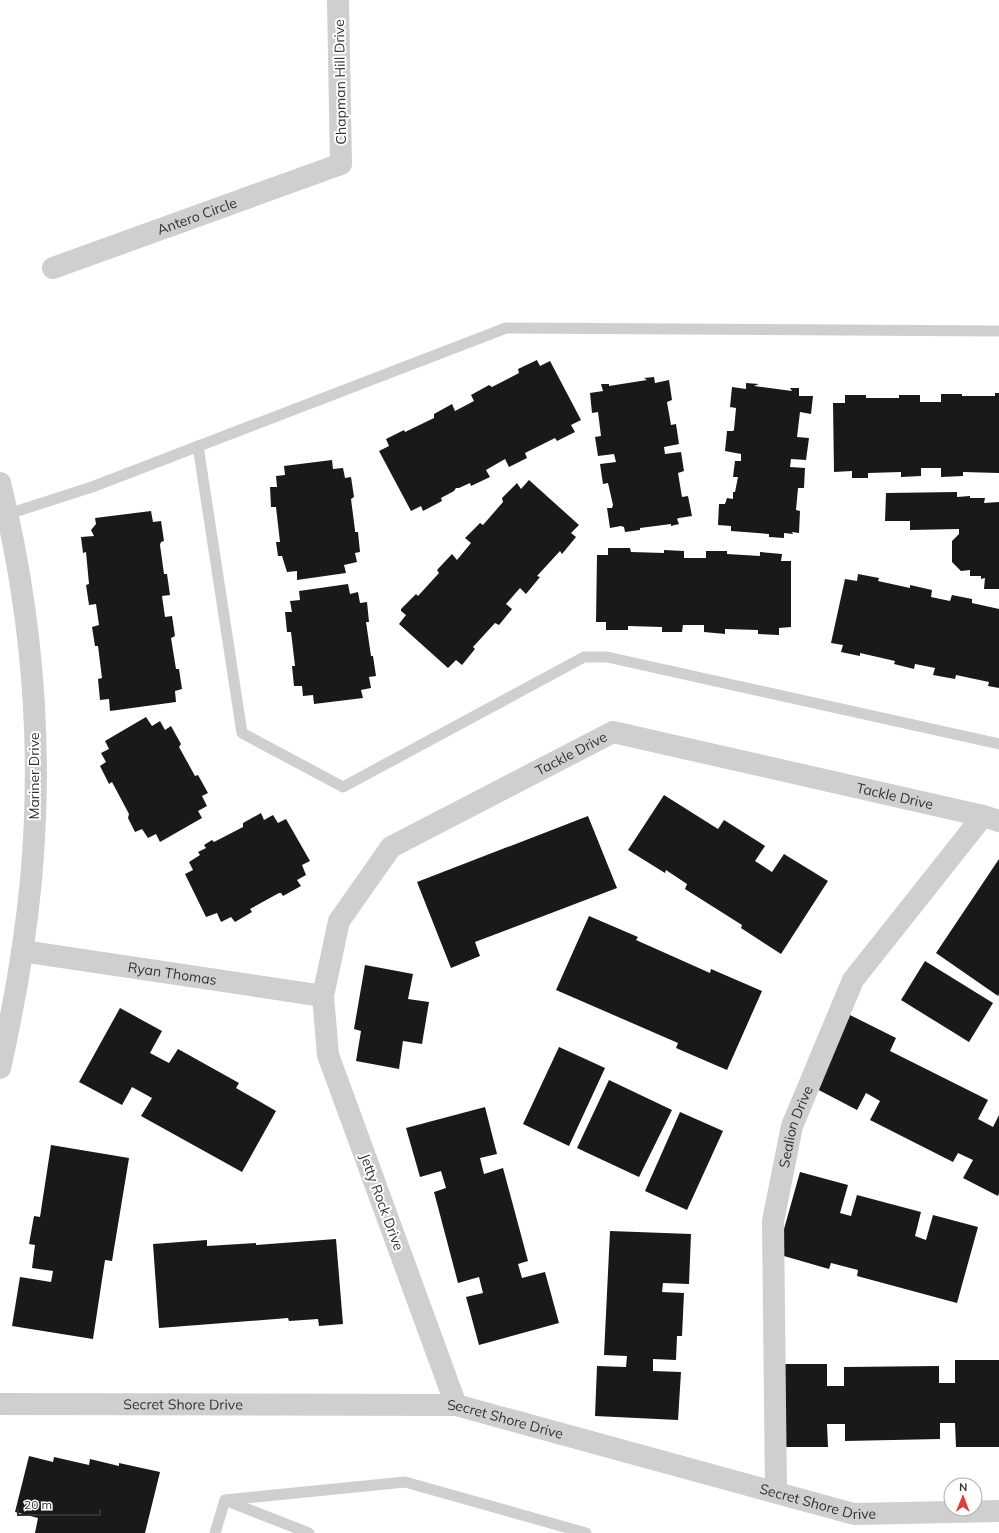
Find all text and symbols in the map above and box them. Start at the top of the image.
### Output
street label: Chapman Hill Drive [330,19,350,145]
street label: Antero Circle [155,193,239,239]
street label: Tackle Drive [532,728,610,780]
street label: Mariner Drive [25,732,43,820]
street label: Tackle Drive [855,779,935,813]
street label: Ryan Thomas [127,958,218,989]
street label: Sealion Drive [775,1083,817,1169]
street label: Jetty Rock Drive [356,1151,408,1253]
street label: Secret Shore Drive [123,1395,243,1414]
street label: Secret Shore Drive [447,1396,565,1443]
north arrow [943,1477,983,1517]
street label: Secret Shore Drive [758,1480,876,1523]
text: N [959,1480,967,1494]
scale bar [18,1491,100,1517]
text: 20 m [24,1497,52,1512]

